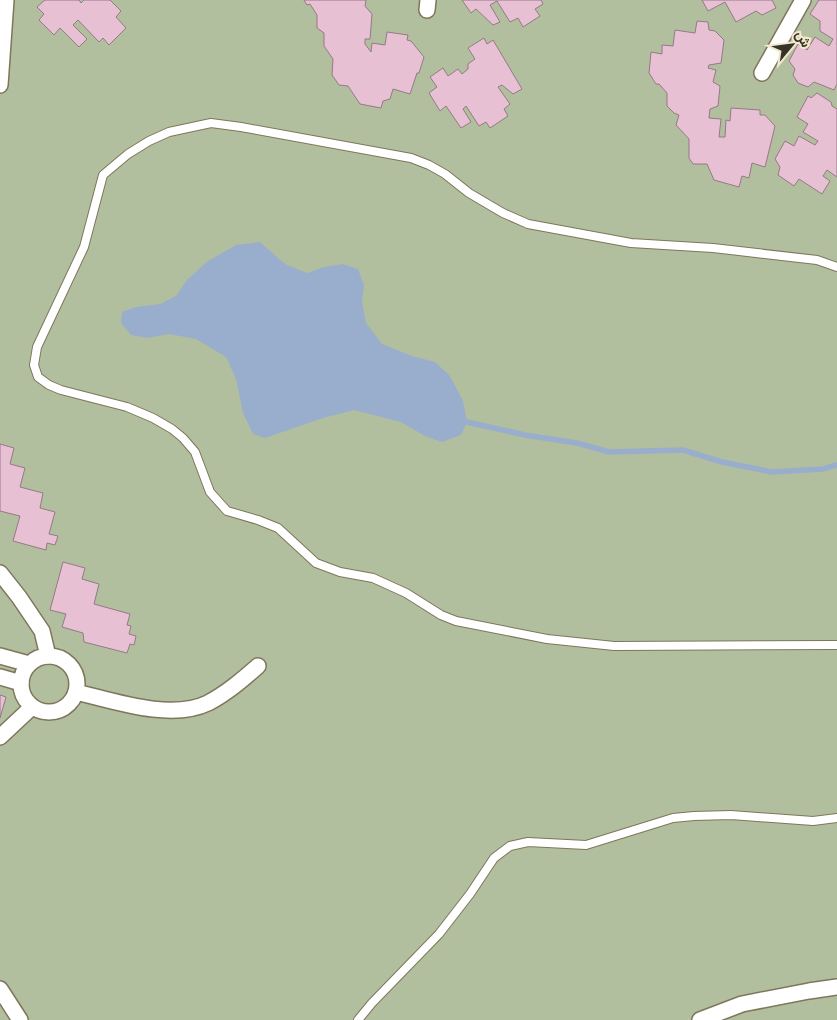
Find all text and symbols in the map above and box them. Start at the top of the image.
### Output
north arrow [767,20,817,70]
text: ش [791,26,816,51]

